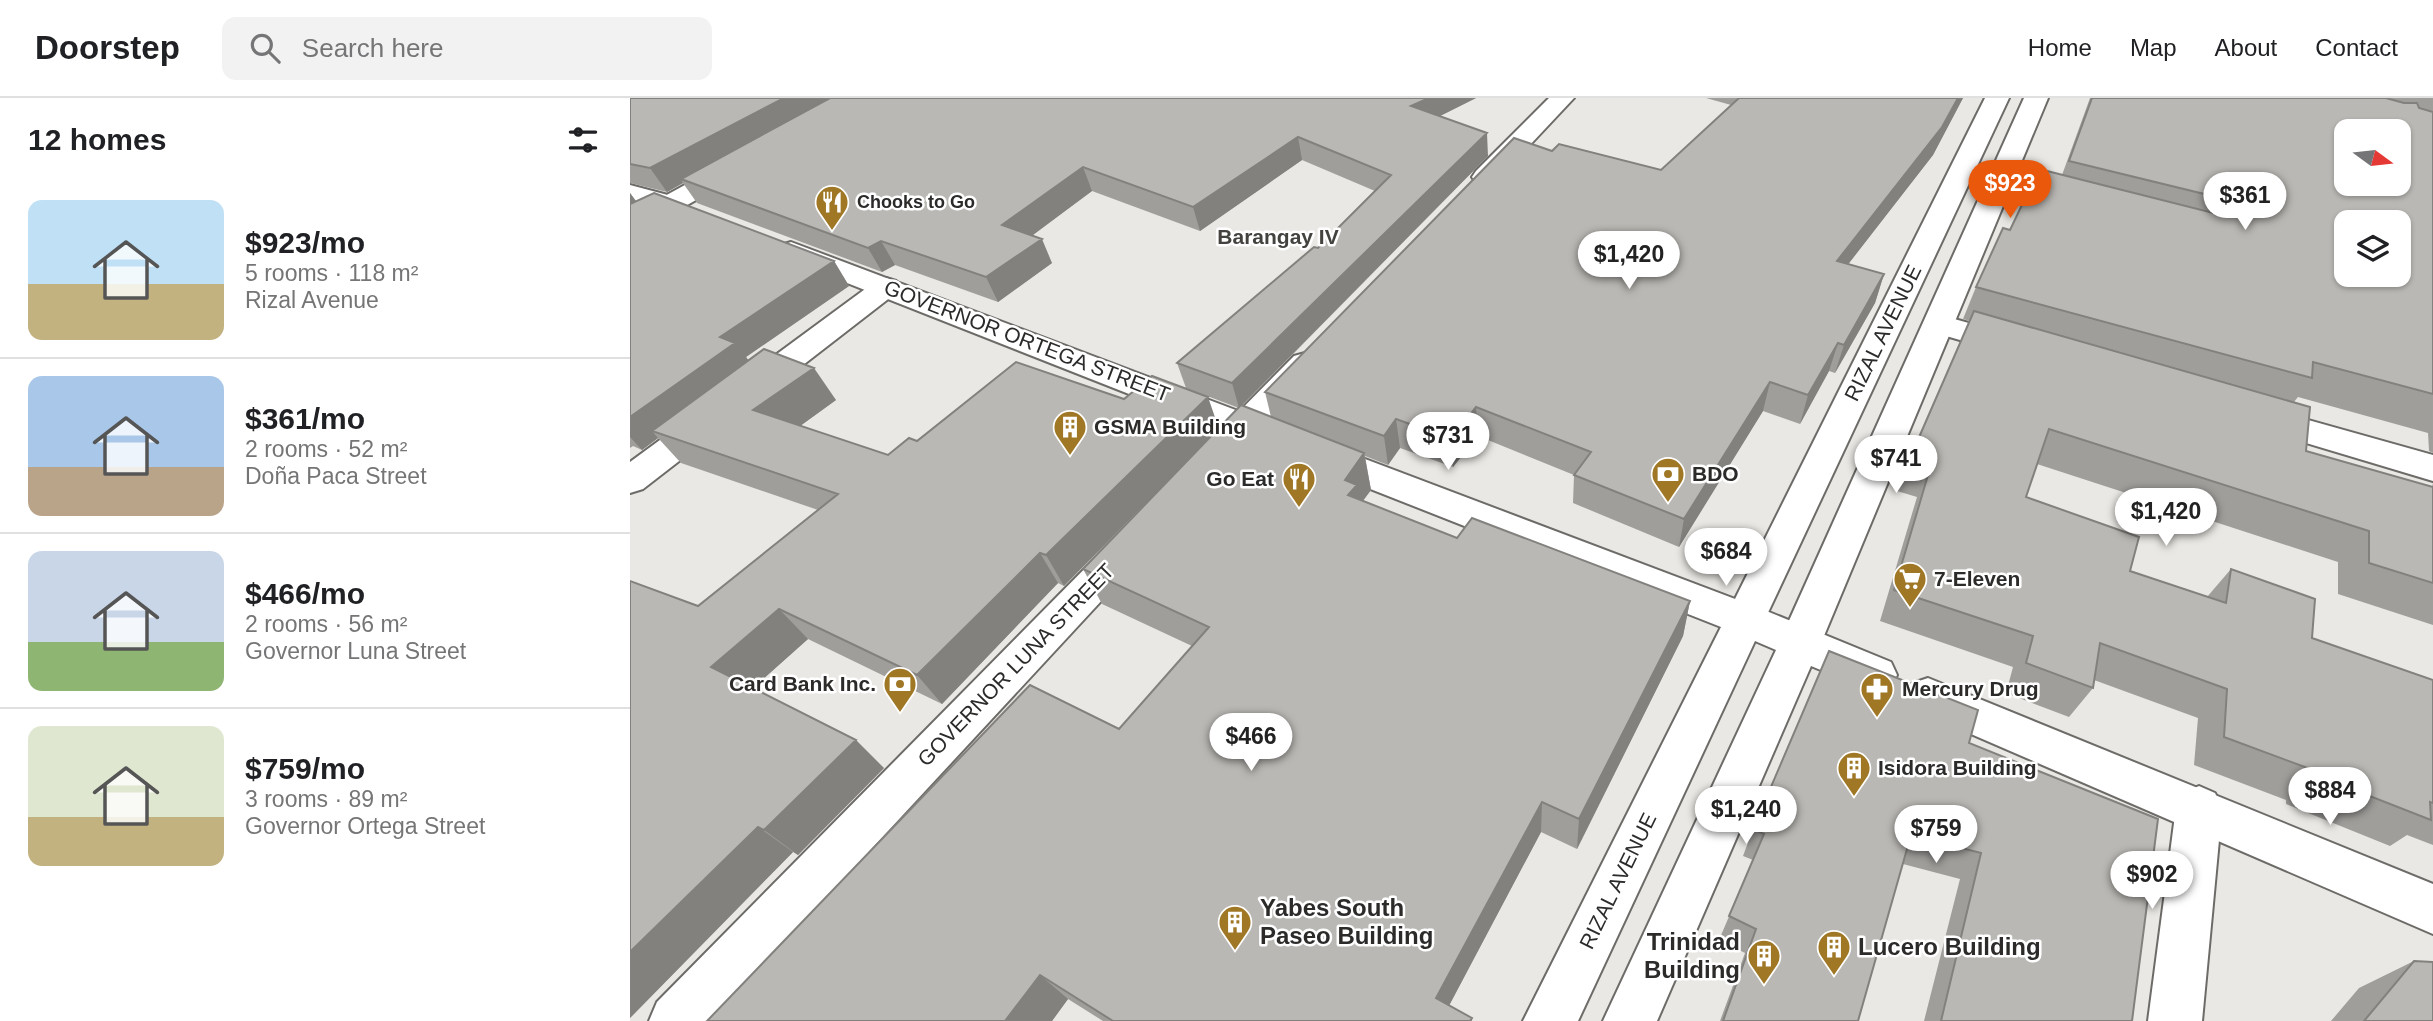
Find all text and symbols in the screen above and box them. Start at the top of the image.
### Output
search box [222,17,712,80]
text: Doorstep [35,29,180,66]
icon: search [246,29,284,67]
text: Search here [302,33,444,63]
text: Home [2028,34,2092,61]
text: Map [2130,34,2177,61]
text: About [2215,34,2277,61]
text: Contact [2315,34,2398,61]
north arrow [2334,119,2412,196]
map controls [2334,119,2411,287]
icon: filters [564,121,602,159]
text: 12 homes [28,123,166,156]
pin: $923 [1969,160,2051,220]
text: $923 [1984,170,2036,196]
pin: $361 [2204,172,2286,232]
text: $361 [2219,182,2271,208]
restaurant icon: Chooks to Go [813,183,851,232]
place label: Chooks to Go [857,192,975,212]
button: layers [2334,210,2411,287]
district label: Barangay IV [1217,225,1339,248]
text: $923/mo [245,226,365,259]
icon: home [84,228,168,312]
pin: $1,420 [1572,232,1686,291]
text: $1,420 [1594,241,1664,267]
text: 5 rooms · 118 m² [245,260,418,286]
street label: RIZAL AVENUE [1840,261,1925,404]
street label: GOVERNOR ORTEGA STREET [881,275,1173,406]
text: Rizal Avenue [245,287,379,313]
text: $361/mo [245,402,365,435]
icon: home [84,404,168,488]
building icon: GSMA Building [1051,408,1089,457]
pin: $731 [1407,412,1489,472]
place label: GSMA Building [1094,415,1246,438]
text: $731 [1422,422,1474,448]
text: 2 rooms · 52 m² [245,436,407,462]
pin: $741 [1855,436,1937,495]
text: $741 [1870,445,1922,471]
bank icon: BDO [1649,455,1687,504]
restaurant icon: Go Eat [1280,460,1318,509]
place label: BDO [1692,462,1739,485]
text: Doña Paca Street [245,463,427,489]
place label: Go Eat [1206,467,1274,490]
pin: $1,420 [2109,489,2223,548]
text: $1,420 [2131,498,2201,524]
pin: $684 [1685,528,1767,588]
text: $684 [1700,538,1752,564]
street label: GOVERNOR LUNA STREET [913,559,1118,770]
supermarket icon: 7-Eleven [1891,560,1929,609]
place label: 7-Eleven [1934,567,2020,590]
text: $466/mo [245,577,365,610]
icon: home [84,579,168,663]
text: 2 rooms · 56 m² [245,611,407,637]
text: Governor Luna Street [245,638,466,664]
bank icon: Card Bank Inc. [881,665,919,714]
pharmacy icon: Mercury Drug [1858,670,1896,719]
place label: Card Bank Inc. [729,672,876,695]
place label: Mercury Drug [1902,677,2039,700]
pin: $466 [1210,714,1292,773]
text: $466 [1225,723,1277,749]
building icon: Isidora Building [1835,749,1873,798]
text: $759/mo [245,752,365,785]
icon: home [84,754,168,838]
place label: Isidora Building [1878,756,2037,779]
pin: $884 [2289,768,2371,827]
text: $884 [2304,777,2356,803]
text: 3 rooms · 89 m² [245,786,407,812]
pin: $1,240 [1689,786,1803,846]
text: $1,240 [1711,796,1781,822]
pin: $759 [1895,806,1977,865]
street label: RIZAL AVENUE [1575,809,1660,952]
text: Governor Ortega Street [245,813,485,839]
text: $759 [1910,815,1962,841]
pin: $902 [2111,852,2193,911]
text: $902 [2126,861,2178,887]
place label: Yabes South Paseo Building [1260,894,1433,949]
building icon: Yabes South Paseo Building [1216,903,1254,952]
place label: Trinidad Building [1644,928,1740,983]
building icon: Lucero Building [1815,928,1853,977]
place label: Lucero Building [1858,933,2041,960]
building icon: Trinidad Building [1745,937,1783,986]

